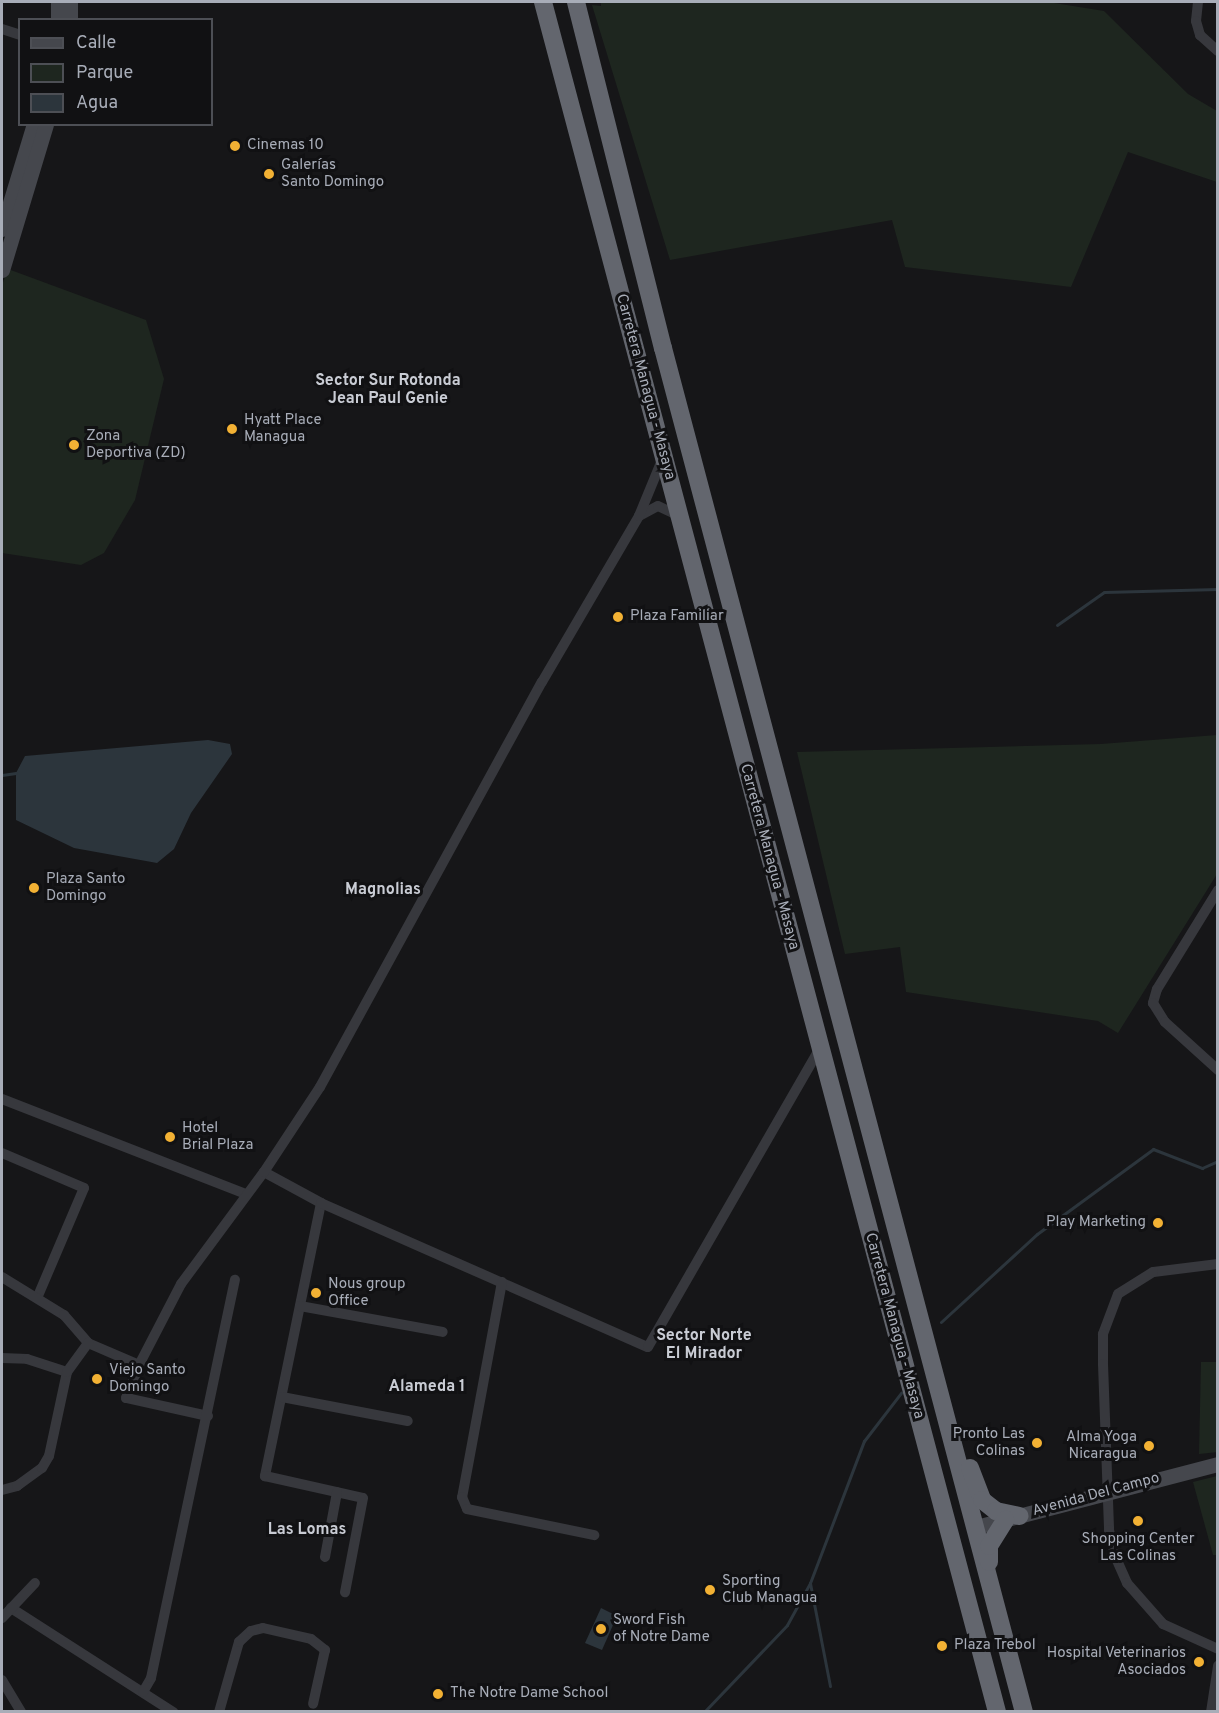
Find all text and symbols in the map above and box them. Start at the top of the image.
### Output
legend [18,18,213,126]
text: Calle [76,32,116,55]
text: Parque [76,62,133,85]
text: Agua [76,92,118,115]
place label: Cinemas 10 [247,137,324,155]
marker: Cinemas 10 [228,139,242,153]
place label: Galerías Santo Domingo [281,156,384,191]
marker: Galerías Santo Domingo [262,167,276,181]
street label: Carretera Managua - Masaya [612,292,678,482]
district label: Sector Sur Rotonda Jean Paul Genie [315,371,461,409]
place label: Hyatt Place Managua [244,411,322,446]
marker: Hyatt Place Managua [225,422,239,436]
place label: Zona Deportiva (ZD) [86,427,186,462]
marker: Zona Deportiva (ZD) [67,438,81,452]
place label: Plaza Familiar [630,608,724,626]
marker: Plaza Familiar [611,610,625,624]
street label: Carretera Managua - Masaya [736,762,802,952]
place label: Plaza Santo Domingo [46,870,125,905]
district label: Magnolias [345,880,421,900]
marker: Plaza Santo Domingo [27,881,41,895]
place label: Hotel Brial Plaza [182,1119,254,1154]
marker: Hotel Brial Plaza [163,1130,177,1144]
place label: Play Marketing [1046,1214,1146,1232]
marker: Play Marketing [1151,1216,1165,1230]
street label: Carretera Managua - Masaya [861,1231,927,1421]
place label: Nous group Office [328,1275,405,1310]
marker: Nous group Office [309,1286,323,1300]
district label: Sector Norte El Mirador [656,1326,752,1364]
place label: Viejo Santo Domingo [109,1361,186,1396]
marker: Viejo Santo Domingo [90,1372,104,1386]
district label: Alameda 1 [389,1377,465,1397]
place label: Pronto Las Colinas [953,1425,1025,1460]
place label: Alma Yoga Nicaragua [1065,1428,1137,1463]
marker: Pronto Las Colinas [1030,1436,1044,1450]
marker: Alma Yoga Nicaragua [1142,1439,1156,1453]
street label: Avenida Del Campo [1031,1469,1161,1521]
marker: Shopping Center Las Colinas [1131,1514,1145,1528]
district label: Las Lomas [268,1520,346,1540]
place label: Shopping Center Las Colinas [1081,1530,1195,1565]
place label: Sporting Club Managua [722,1572,817,1607]
marker: Sporting Club Managua [703,1583,717,1597]
place label: Sword Fish of Notre Dame [613,1611,710,1646]
marker: Sword Fish of Notre Dame [594,1622,608,1636]
place label: Plaza Trebol [954,1637,1036,1655]
marker: Plaza Trebol [935,1639,949,1653]
place label: Hospital Veterinarios Asociados [1046,1644,1186,1679]
marker: Hospital Veterinarios Asociados [1190,1653,1208,1671]
place label: The Notre Dame School [450,1685,608,1703]
marker: The Notre Dame School [431,1687,445,1701]

